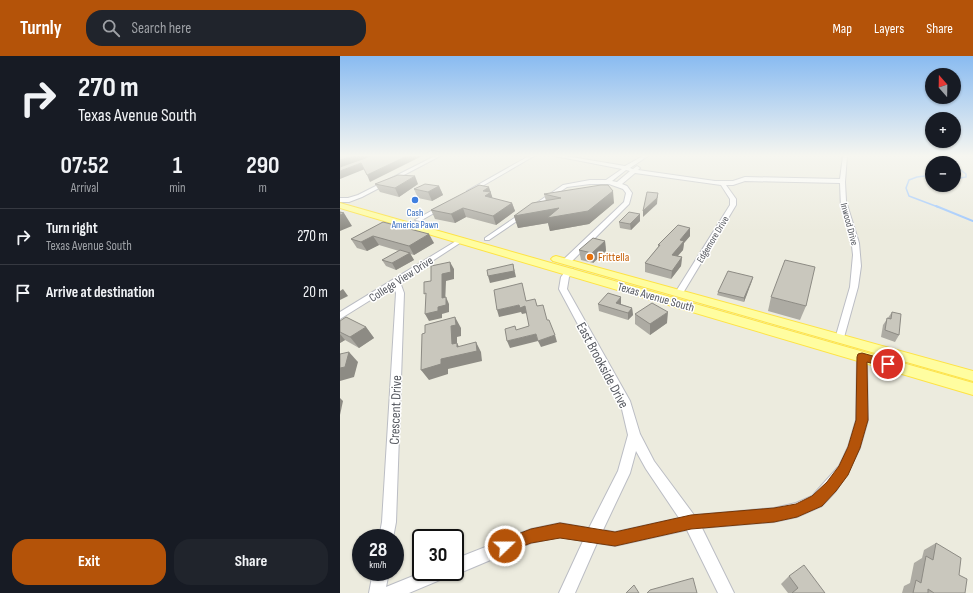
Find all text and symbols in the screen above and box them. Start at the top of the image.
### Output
search box [86,10,366,46]
text: Turnly [20,17,62,40]
icon: search [100,17,122,39]
text: Search here [132,19,191,38]
text: Map [832,20,852,37]
text: Layers [874,20,904,37]
text: Share [926,20,953,37]
north arrow [925,68,961,104]
map controls [925,68,961,192]
text: 270 m [78,71,139,104]
icon: right [12,72,64,124]
text: Texas Avenue South [78,105,197,126]
button: + [925,112,961,148]
text: 07:52 [61,151,109,180]
text: 1 [173,151,182,180]
text: 290 [246,151,279,180]
button: − [925,156,961,192]
text: Arrival [71,180,99,196]
text: min [169,180,186,196]
text: m [259,180,267,196]
marker: Cash America Pawn [410,195,420,205]
street label: Inwood Drive [838,202,860,247]
place label: Cash America Pawn [391,207,438,231]
street label: Edgemore Drive [694,214,732,265]
text: Turn right [46,219,98,238]
icon: right [12,226,34,248]
text: 270 m [297,227,328,246]
text: Texas Avenue South [46,238,132,254]
place label: Frittella [598,250,630,265]
marker: Frittella [585,252,595,262]
street label: College View Drive [366,253,436,306]
street label: Texas Avenue South [616,279,696,316]
icon: arrive [12,282,34,304]
text: Arrive at destination [46,283,155,302]
text: 20 m [303,283,328,302]
street label: East Brookside Drive [573,319,632,411]
pin [871,347,905,381]
icon: arrive [877,353,899,375]
street label: Crescent Drive [386,375,405,445]
position arrow [484,525,526,567]
speed limit sign: 30 [412,529,464,581]
text: 28 [369,538,387,562]
button: Exit [12,539,166,585]
button: Share [174,539,328,585]
text: km/h [369,559,387,571]

